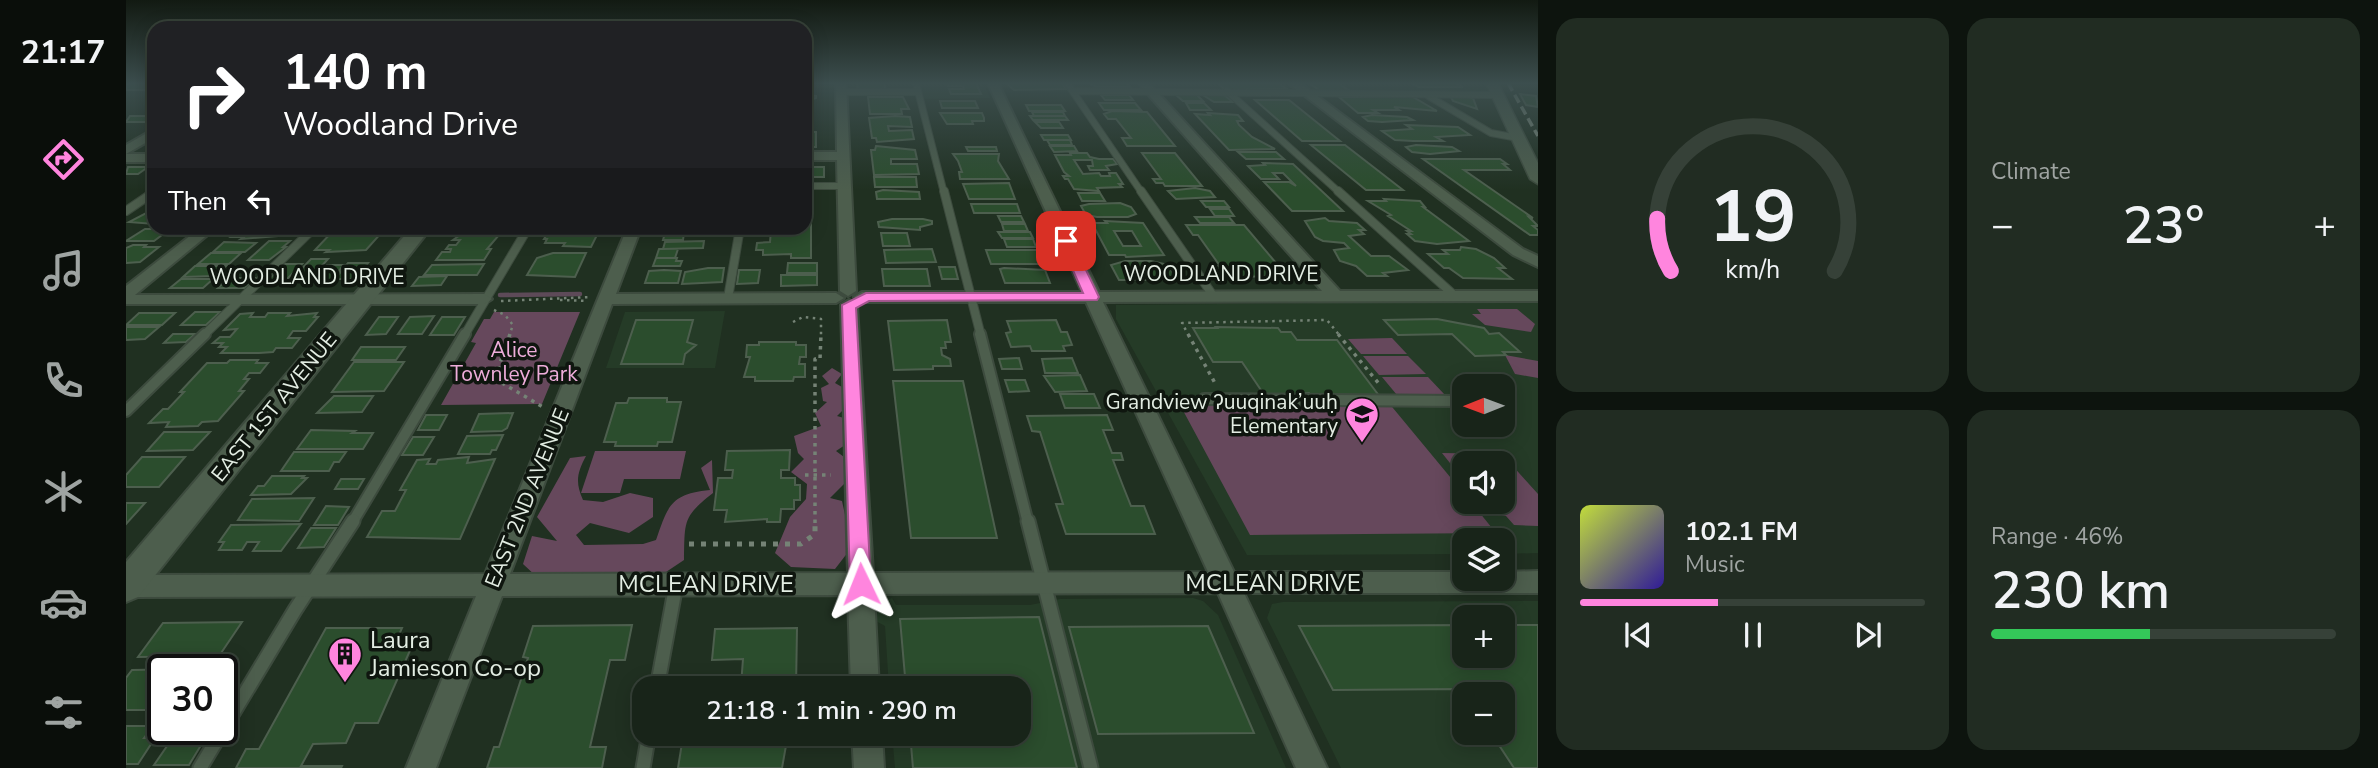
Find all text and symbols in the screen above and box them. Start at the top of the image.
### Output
text: 21:17 [21,31,105,74]
text: 140 m [283,39,427,106]
icon: right [168,49,259,140]
text: Woodland Drive [283,103,518,146]
icon: directions [39,135,88,184]
text: Climate [1991,156,2071,187]
text: 19 [1709,167,1796,267]
icon: left [241,182,279,220]
text: Then [168,184,227,219]
text: 23° [2123,190,2204,261]
text: − [1991,200,2014,251]
text: + [2313,200,2336,251]
pin [1036,211,1096,271]
icon: arrive [1047,222,1085,260]
icon: music [39,246,88,295]
text: km/h [1725,253,1780,287]
street label: WOODLAND DRIVE [1123,260,1319,288]
street label: WOODLAND DRIVE [209,263,405,291]
street label: EAST 1ST AVENUE [205,326,343,488]
park label: Alice Townley Park [450,336,578,388]
icon: phone [39,356,88,405]
north arrow [1452,374,1516,438]
map controls [1452,374,1515,745]
place label: Grandview ʔuuqinak’uuḥ Elementary [1105,388,1338,440]
school or university icon: Grandview ʔuuqinak’uuḥ Elementary [1343,395,1381,444]
street label: EAST 2ND AVENUE [478,404,576,592]
button: sound [1452,451,1515,514]
icon: climate [39,467,88,516]
text: 102.1 FM [1685,514,1798,549]
text: Range · 46% [1991,521,2123,552]
button: layers [1452,528,1515,591]
position arrow [824,547,898,621]
text: Music [1685,549,1745,580]
text: 230 km [1991,555,2170,626]
street label: MCLEAN DRIVE [1185,567,1361,599]
street label: MCLEAN DRIVE [618,568,794,600]
icon: car [39,578,88,627]
button: + [1452,605,1515,668]
icon: previous [1619,616,1657,654]
icon: pause [1734,616,1772,654]
icon: next [1849,616,1887,654]
place label: Laura Jamieson Co-op [369,624,541,684]
building icon: Laura Jamieson Co-op [326,635,364,684]
speed limit sign: 30 [147,654,238,745]
button: − [1452,682,1515,745]
icon: filters [39,688,88,737]
text: 21:18 · 1 min · 290 m [706,693,957,728]

